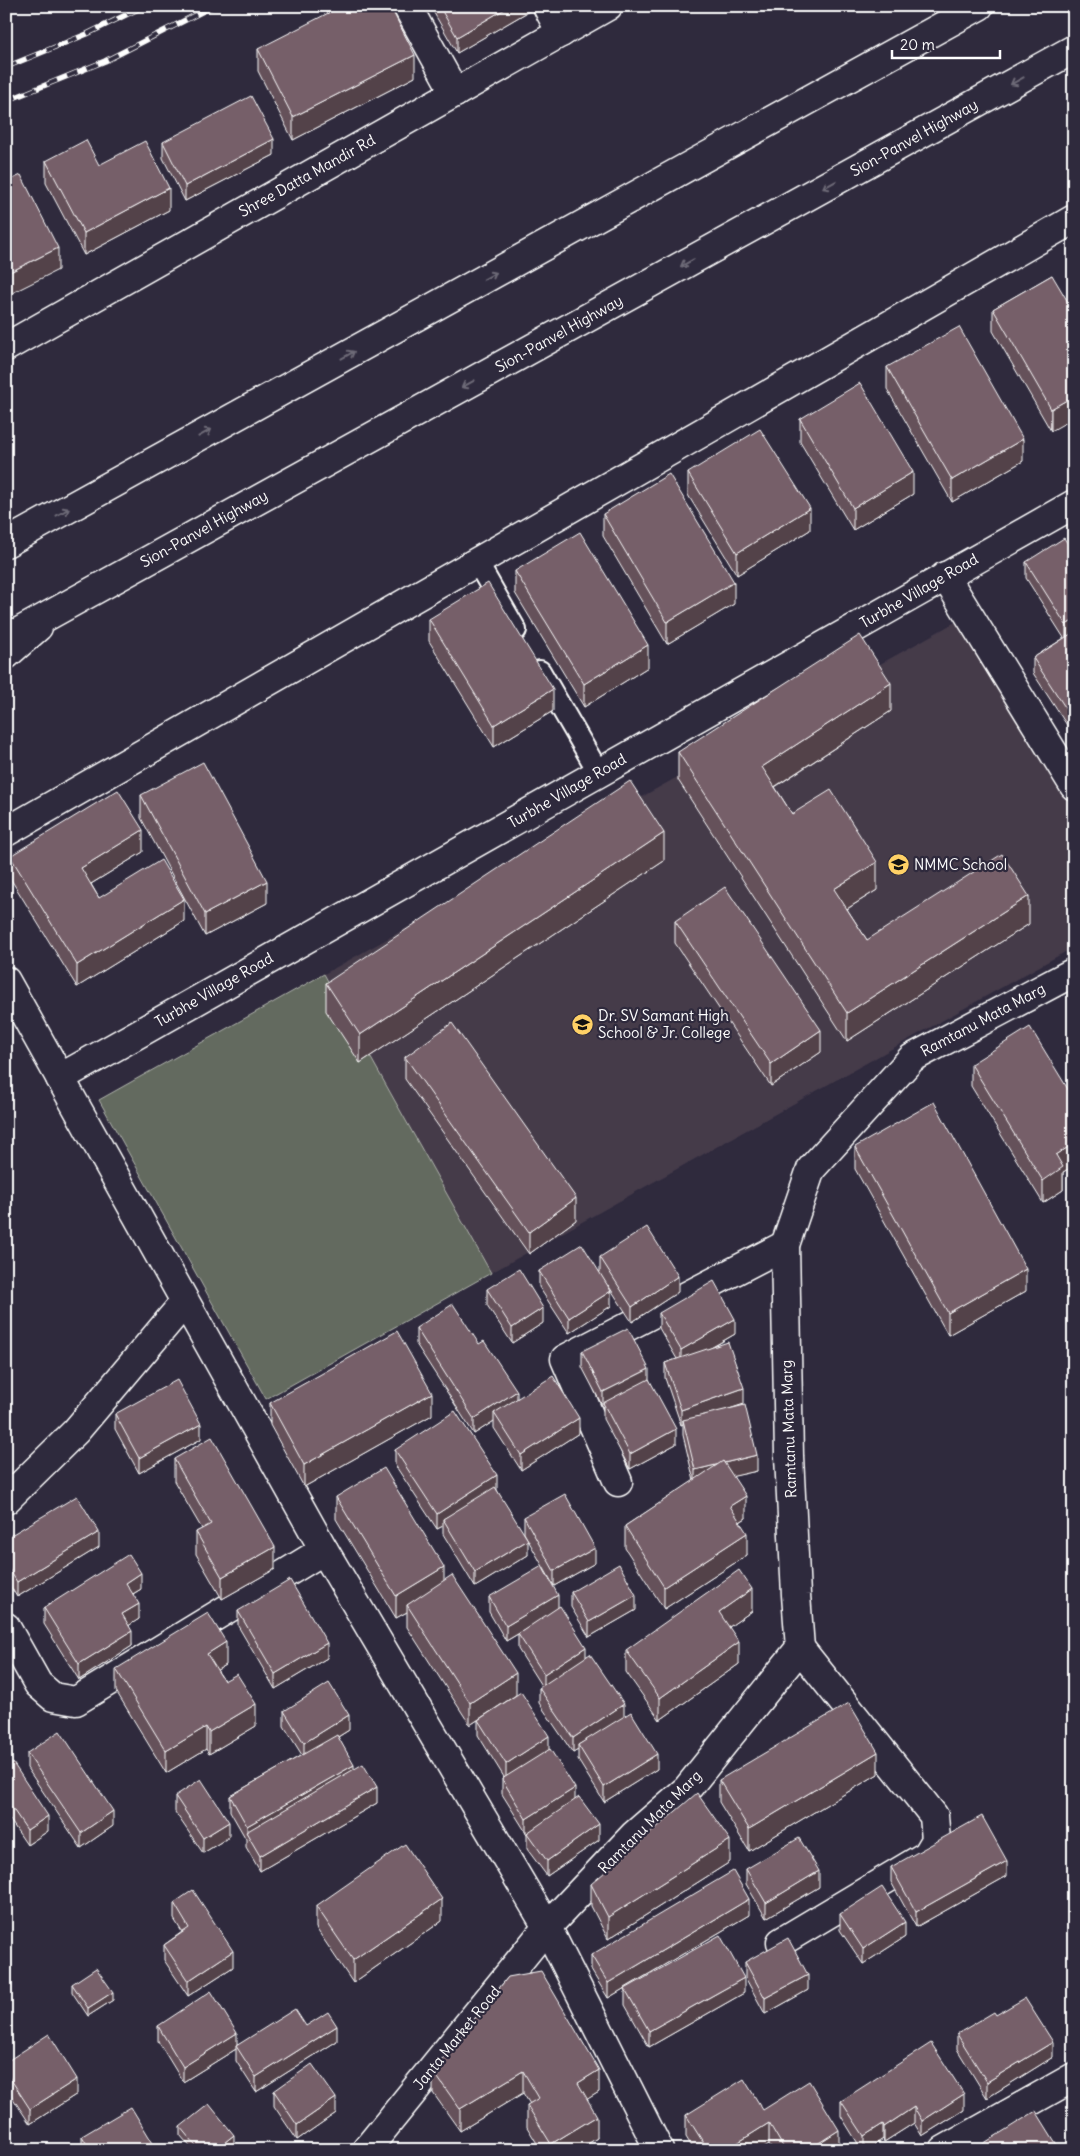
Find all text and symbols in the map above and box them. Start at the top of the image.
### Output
scale bar [892,28,1000,60]
text: 20 m [900,35,935,54]
one-way arrow [1010,77,1025,86]
street label: Sion-Panvel Highway [847,95,981,181]
street label: Shree Datta Mandir Rd [235,130,379,221]
one-way arrow [822,181,837,190]
one-way arrow [680,259,694,269]
one-way arrow [482,271,497,281]
street label: Sion-Panvel Highway [492,291,626,377]
one-way arrow [340,350,355,360]
one-way arrow [460,379,475,389]
one-way arrow [198,428,212,438]
street label: Sion-Panvel Highway [137,486,271,572]
one-way arrow [55,507,70,516]
street label: Turbhe Village Road [856,549,981,632]
street label: Turbhe Village Road [504,749,629,832]
school or university icon: NMMC School [886,853,910,877]
place label: NMMC School [914,855,1007,874]
street label: Turbhe Village Road [151,948,276,1031]
street label: Ramtanu Mata Marg [917,979,1048,1060]
place label: Dr. SV Samant High School & Jr. College [598,1006,730,1042]
school or university icon: Dr. SV Samant High School & Jr. College [570,1013,594,1037]
street label: Ramtanu Mata Marg [777,1360,800,1499]
street label: Ramtanu Mata Marg [594,1766,705,1877]
street label: Janta Market Road [409,1982,504,2093]

